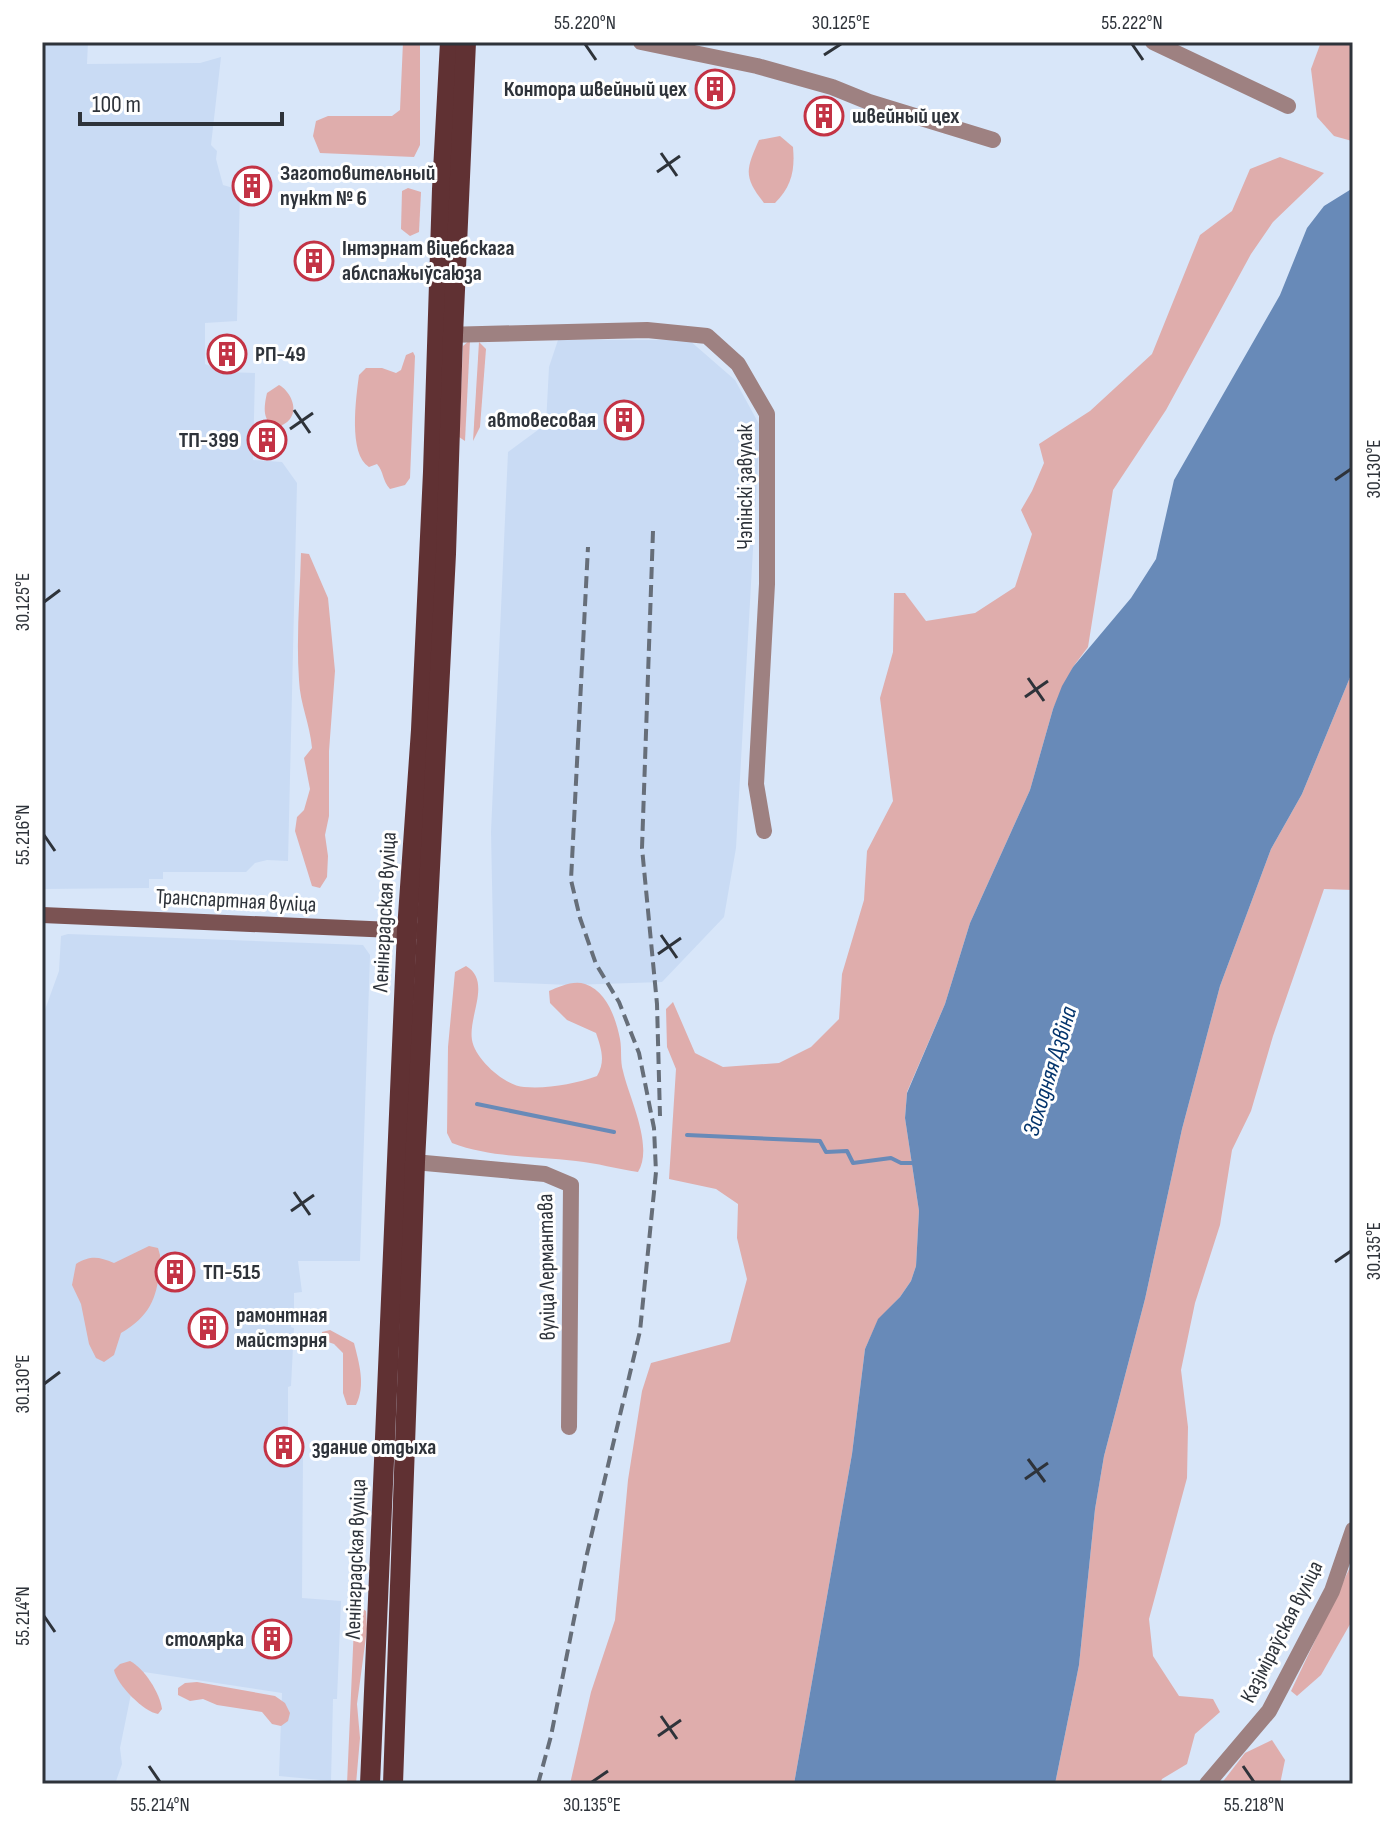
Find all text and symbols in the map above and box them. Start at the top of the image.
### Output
text: 55.220°N [554,11,616,35]
text: 30.125°E [812,11,870,35]
text: 55.222°N [1101,11,1163,35]
building icon: Контора швейный цех [694,68,736,110]
scale bar [80,76,282,126]
place label: Контора швейный цех [504,76,687,103]
text: 100 m [92,90,141,119]
building icon: швейный цех [803,95,845,137]
place label: швейный цех [852,103,960,130]
place label: Заготовительный пункт № 6 [280,160,435,212]
building icon: Заготовительный пункт № 6 [231,165,273,207]
place label: Інтэрнат віцебскага аблспажыўсаюза [342,235,514,287]
building icon: Інтэрнат віцебскага аблспажыўсаюза [293,240,335,282]
building icon: РП-49 [206,333,248,375]
place label: РП-49 [255,341,306,368]
building icon: автовесовая [603,399,645,441]
place label: автовесовая [488,407,596,434]
building icon: ТП-399 [246,419,288,461]
street label: Чэпінскі завулак [732,424,759,550]
place label: ТП-399 [179,427,239,454]
text: 30.130°E [1362,439,1386,499]
text: 30.125°E [11,573,35,631]
text: 55.216°N [11,805,35,865]
street label: Ленінградская вуліца [367,831,403,994]
street label: Транспартная вуліца [155,883,317,919]
water label: Заходняя Дзвіна [1017,1003,1083,1139]
street label: вуліца Лермантава [532,1193,562,1341]
text: 30.135°E [1362,1222,1386,1280]
building icon: ТП-515 [154,1251,196,1293]
place label: ТП-515 [203,1259,261,1286]
place label: рамонтная майстэрня [236,1302,327,1354]
building icon: рамонтная майстэрня [187,1307,229,1349]
text: 30.130°E [11,1354,35,1414]
building icon: здание отдыха [263,1426,305,1468]
place label: здание отдыха [312,1434,436,1461]
street label: Ленінградская вуліца [340,1478,372,1641]
street label: Казіміраўская вуліца [1235,1556,1329,1708]
text: 55.214°N [11,1586,35,1646]
building icon: столярка [251,1618,293,1660]
place label: столярка [165,1626,244,1653]
text: 55.214°N [130,1793,190,1817]
text: 30.135°E [563,1793,621,1817]
text: 55.218°N [1224,1793,1284,1817]

